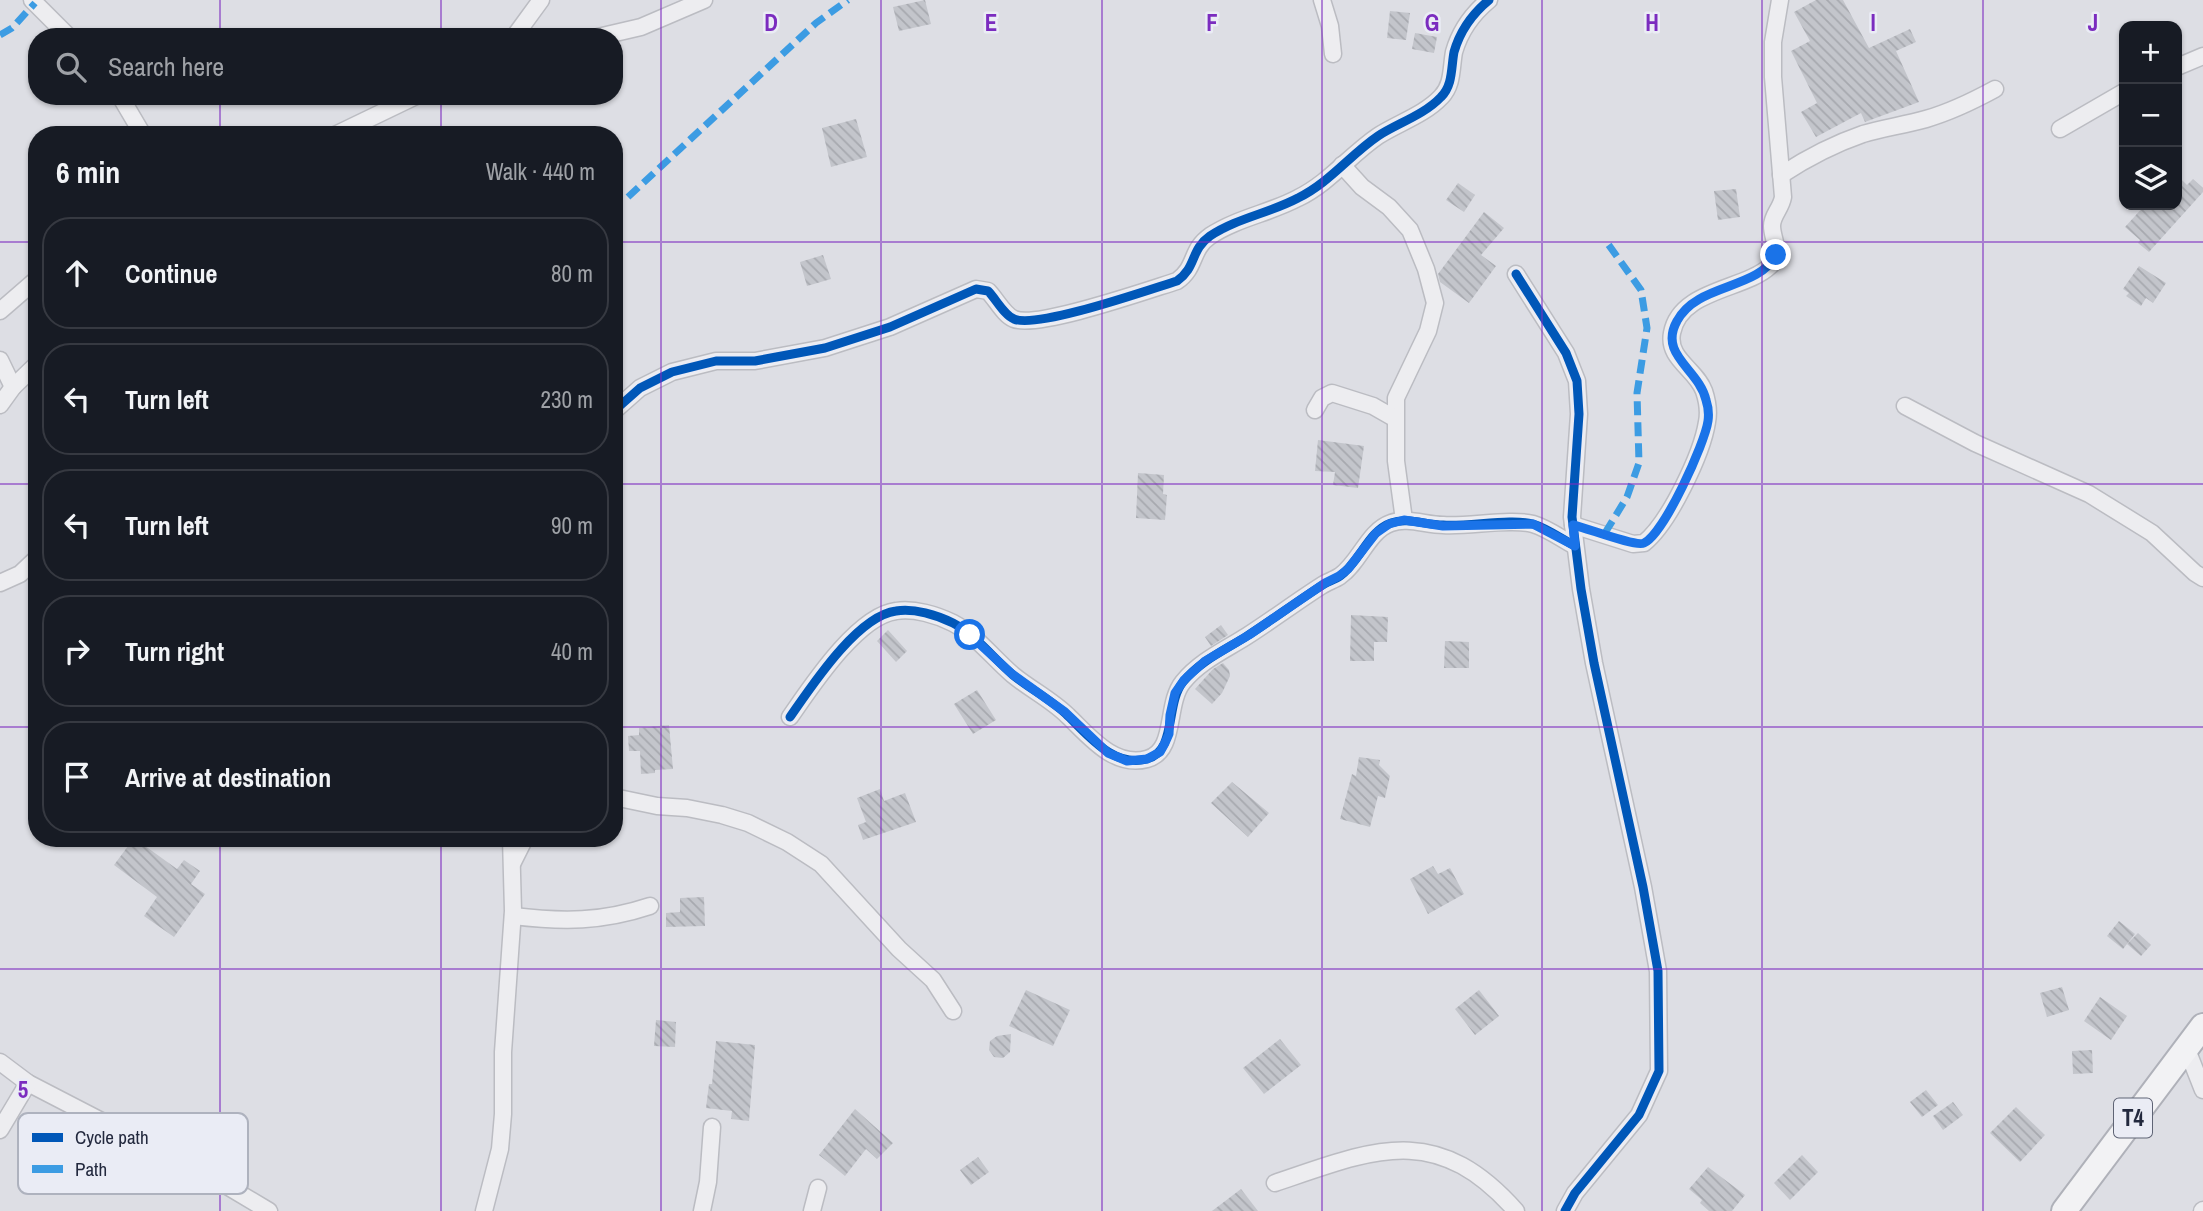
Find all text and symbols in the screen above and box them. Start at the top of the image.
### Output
text: D [764,7,778,38]
text: E [985,7,997,38]
text: F [1206,7,1218,38]
text: G [1425,7,1439,38]
text: H [1645,7,1659,38]
text: I [1870,7,1876,38]
text: J [2088,7,2098,38]
map controls [2119,21,2182,210]
button: + [2119,21,2182,84]
search box [28,28,623,105]
icon: search [52,48,90,86]
text: Search here [108,49,224,84]
button: − [2119,84,2182,147]
button: layers [2119,147,2182,210]
text: 6 min [56,152,120,192]
text: Walk · 440 m [486,156,595,187]
route end [1760,239,1791,270]
icon: ahead [58,254,96,292]
text: Continue [125,256,217,291]
text: 80 m [551,258,593,289]
icon: left [58,380,96,418]
text: Turn left [125,382,209,417]
text: 230 m [541,384,593,415]
icon: left [58,506,96,544]
text: Turn left [125,508,209,543]
text: 90 m [551,510,593,541]
route start [954,619,985,650]
icon: right [58,632,96,670]
text: Turn right [125,634,224,669]
text: 40 m [551,636,593,667]
icon: arrive [58,758,96,796]
text: Arrive at destination [125,760,331,795]
text: 5 [18,1074,28,1105]
road number: T4 [2114,1098,2152,1138]
legend [18,1113,248,1194]
text: Cycle path [75,1124,149,1150]
text: Path [75,1156,107,1182]

